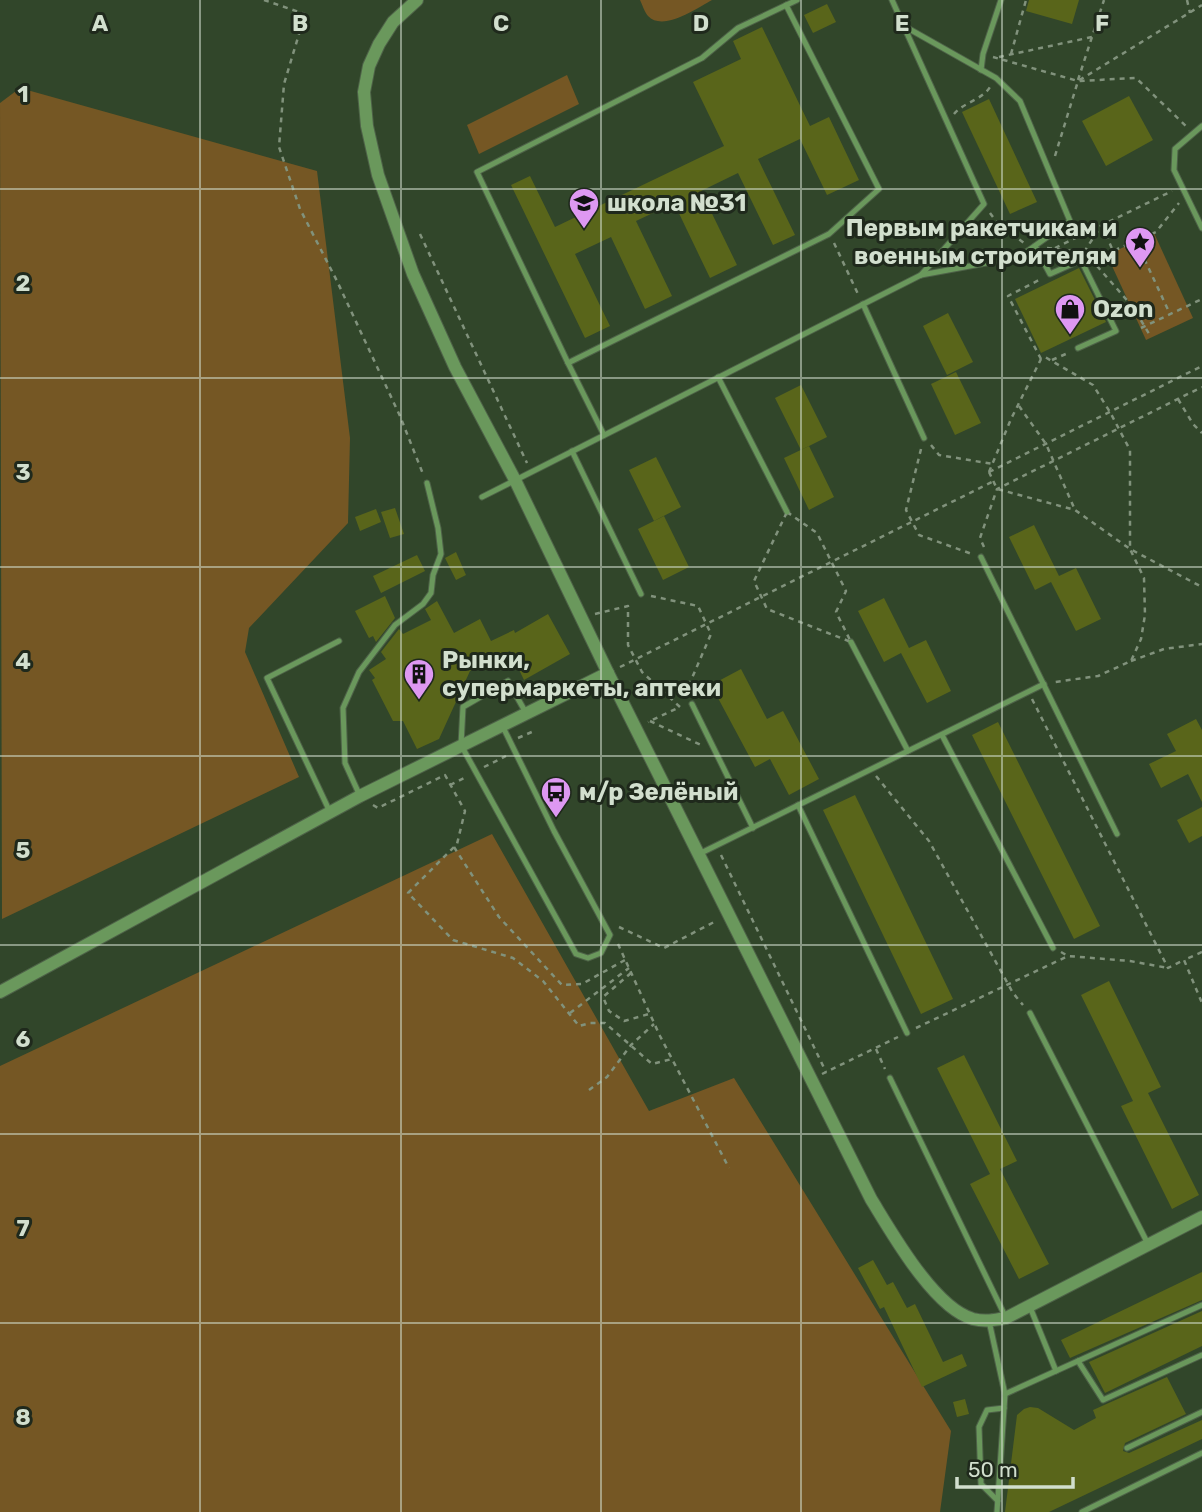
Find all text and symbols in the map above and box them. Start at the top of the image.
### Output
text: A [92,9,109,37]
text: B [292,9,308,37]
text: C [493,9,509,37]
text: D [693,9,709,37]
text: E [895,9,909,37]
text: F [1095,9,1109,37]
text: 1 [17,80,29,108]
school or university icon: школа №31 [567,186,601,230]
place label: школа №31 [607,189,746,217]
place label: Первым ракетчикам и военным строителям [846,214,1117,270]
place icon: Первым ракетчикам и военным строителям [1123,225,1157,269]
text: 2 [16,269,30,297]
shop icon: Ozon [1053,292,1087,336]
place label: Ozon [1093,295,1153,323]
text: 3 [15,458,31,486]
place label: Рынки, супермаркеты, аптеки [442,646,721,702]
text: 4 [15,647,31,675]
building icon: Рынки, супермаркеты, аптеки [402,657,436,701]
bus stop icon: м/р Зелёный [539,775,573,819]
place label: м/р Зелёный [579,778,738,806]
text: 5 [16,836,31,864]
text: 6 [16,1025,31,1053]
text: 7 [16,1214,30,1242]
text: 8 [15,1403,31,1431]
scale bar [957,1446,1072,1490]
text: 50 m [968,1457,1018,1482]

